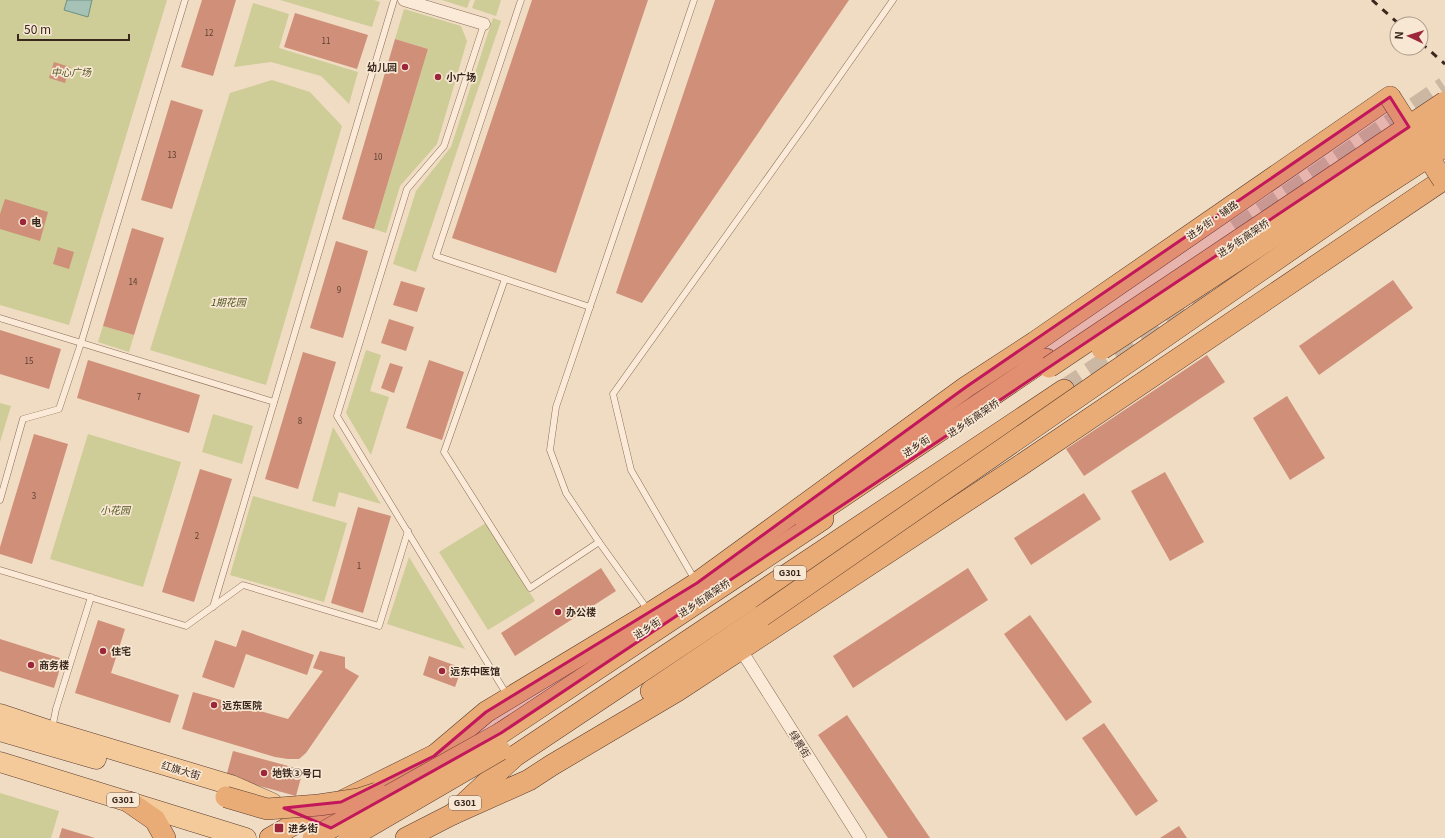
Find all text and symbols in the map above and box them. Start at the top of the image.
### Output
scale bar [18,16,129,42]
north arrow [1389,16,1429,56]
text: 50 m [24,20,51,37]
house number: 12 [205,27,214,38]
text: N [1390,31,1406,40]
house number: 11 [322,35,330,46]
place label: 幼儿园 [367,59,397,74]
marker: 幼儿园 [400,62,410,72]
park label: 中心广场 [51,64,92,79]
place label: 小广场 [446,69,476,84]
marker: 小广场 [433,72,443,82]
house number: 13 [168,149,176,160]
house number: 10 [374,151,383,162]
street label: 进乡街•辅路 [1183,196,1241,243]
place label: 电 [31,214,42,229]
street label: 进乡街高架桥 [1214,215,1272,261]
marker: 电 [18,217,28,227]
house number: 14 [129,276,138,287]
house number: 9 [337,284,342,295]
park label: 1期花园 [210,294,248,309]
house number: 15 [25,355,34,366]
house number: 7 [137,391,142,402]
street label: 进乡街高架桥 [944,395,1002,441]
house number: 8 [298,415,303,426]
street label: 进乡街 [899,431,932,460]
house number: 3 [32,490,36,501]
park label: 小花园 [100,502,132,517]
house number: 2 [195,530,200,541]
house number: 1 [357,560,361,571]
road number: G301 [774,566,806,580]
street label: 进乡街高架桥 [675,575,733,621]
place label: 办公楼 [566,604,596,619]
marker: 办公楼 [553,607,563,617]
street label: 进乡街 [630,613,663,642]
place label: 住宅 [111,643,131,658]
marker: 住宅 [98,646,108,656]
place label: 商务楼 [39,657,69,672]
marker: 商务楼 [26,660,36,670]
place label: 远东中医馆 [450,663,500,678]
marker: 远东中医馆 [437,666,447,676]
place label: 远东医院 [222,697,262,712]
marker: 远东医院 [209,700,219,710]
street label: 绿景街 [786,727,815,760]
street label: 红旗大街 [160,757,202,783]
place label: 地铁③号口 [272,765,322,780]
marker: 地铁③号口 [259,768,269,778]
road number: G301 [107,793,139,807]
road number: G301 [449,796,481,810]
place label: 进乡街 [288,820,318,835]
marker: 进乡街 [273,822,285,834]

